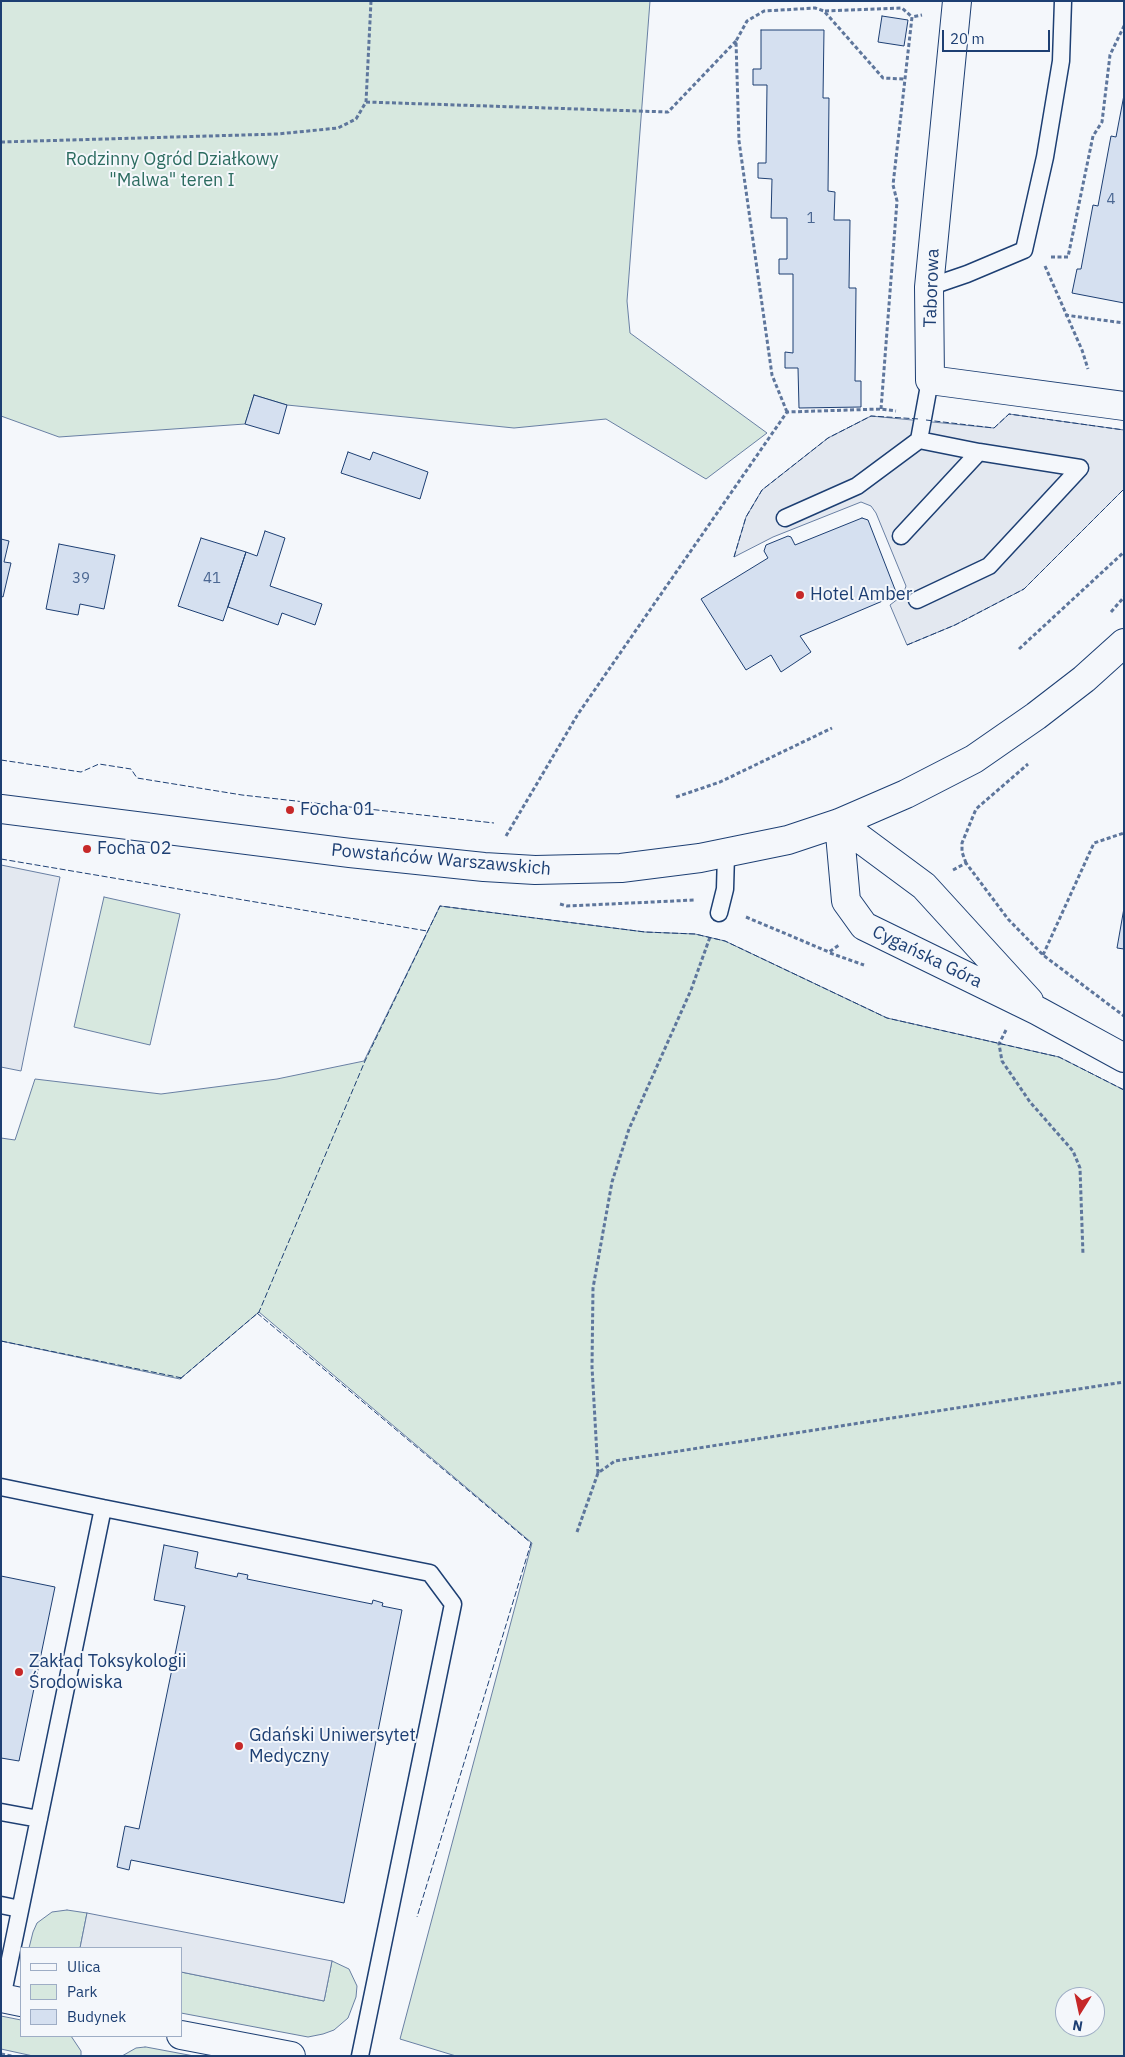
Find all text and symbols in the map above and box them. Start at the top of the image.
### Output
scale bar [945,20,1052,52]
text: 20 m [950,29,985,48]
park label: Rodzinny Ogród Działkowy "Malwa" teren I [65,149,279,192]
house number: 4 [1107,191,1115,209]
house number: 1 [807,210,815,228]
street label: Taborowa [920,248,944,328]
house number: 39 [72,570,90,588]
house number: 41 [203,570,221,588]
place label: Hotel Amber [810,584,912,606]
marker: Hotel Amber [794,589,806,601]
place label: Focha 01 [300,799,374,821]
marker: Focha 01 [284,804,296,816]
place label: Focha 02 [97,838,171,860]
street label: Powstańców Warszawskich [330,840,552,880]
marker: Focha 02 [81,843,93,855]
street label: Cygańska Góra [868,921,986,993]
place label: Zakład Toksykologii Środowiska [29,1651,187,1694]
marker: Zakład Toksykologii Środowiska [13,1666,25,1678]
place label: Gdański Uniwersytet Medyczny [249,1725,416,1768]
marker: Gdański Uniwersytet Medyczny [233,1740,245,1752]
legend [20,1947,182,2037]
text: Ulica [67,1957,101,1976]
text: Park [67,1982,97,2001]
north arrow [1055,1987,1105,2037]
text: Budynek [67,2007,126,2026]
text: N [1071,2016,1084,2036]

